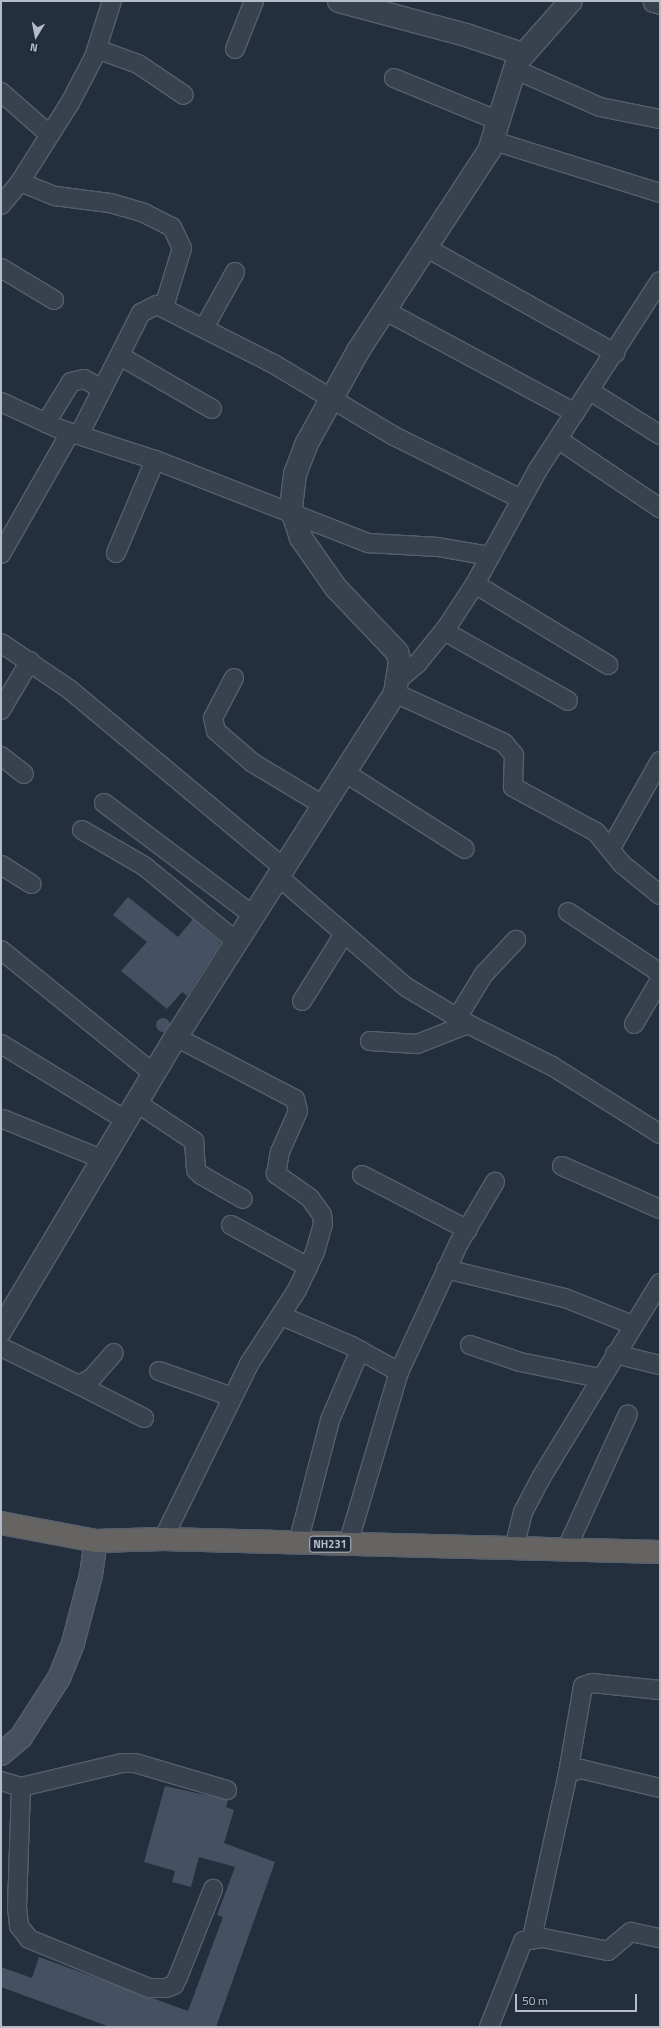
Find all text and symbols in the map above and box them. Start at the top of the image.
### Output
north arrow [16,16,56,56]
text: N [29,39,39,56]
road number: NH231 [309,1535,351,1553]
scale bar [517,1986,639,2012]
text: 50 m [522,1991,548,2010]

